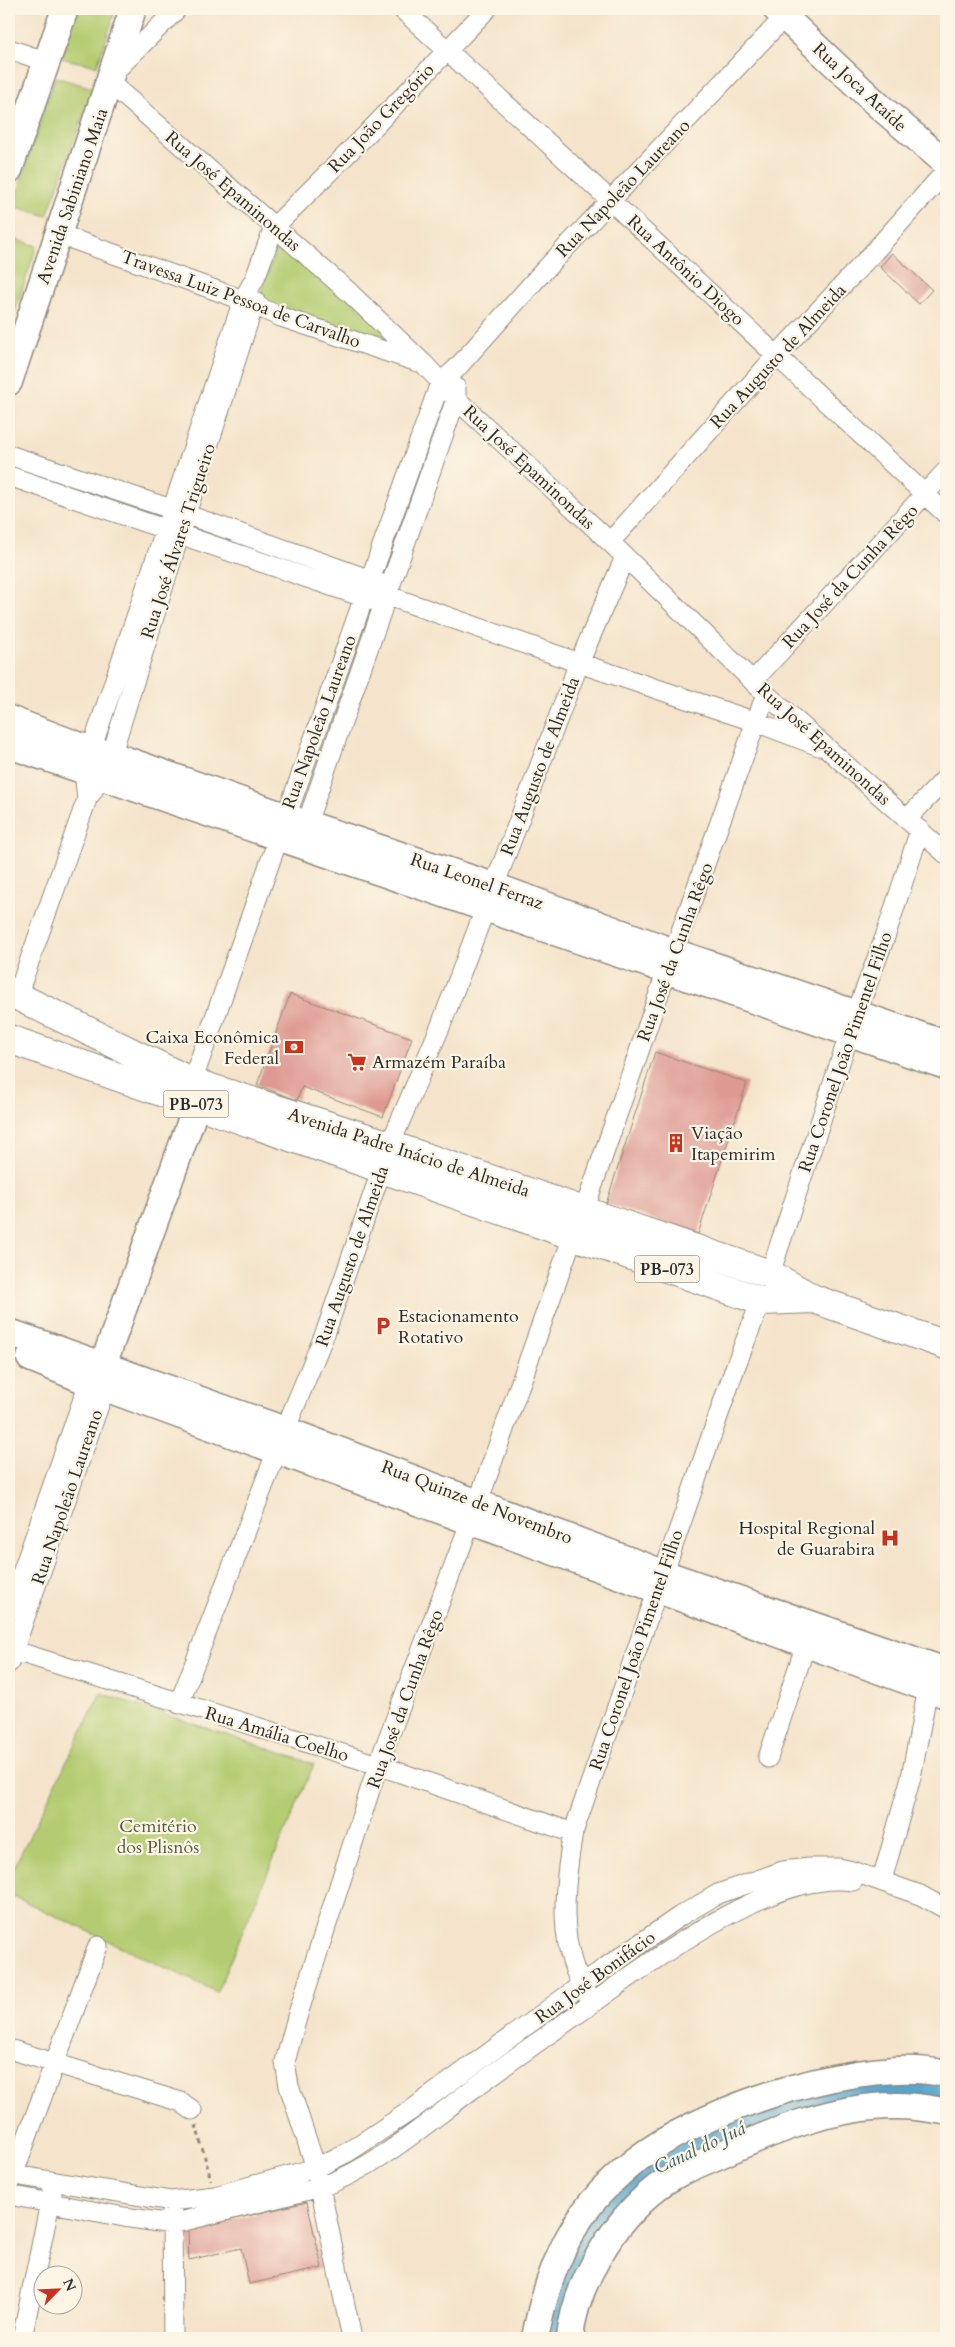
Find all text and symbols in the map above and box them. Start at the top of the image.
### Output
street label: Rua Joca Ataíde [807,37,912,138]
street label: Rua João Gregório [323,58,440,179]
street label: Avenida Sabiniano Maia [31,105,114,287]
street label: Rua Napoleão Laureano [551,113,696,263]
street label: Rua José Epaminondas [160,125,306,257]
street label: Rua Antônio Diogo [621,209,750,332]
street label: Travessa Luiz Pessoa de Carvalho [118,244,364,355]
street label: Rua Augusto de Almeida [705,278,852,434]
street label: Rua José Epaminondas [457,400,600,535]
street label: Rua José Álvares Trigueiro [135,440,222,642]
street label: Rua José da Cunha Rêgo [777,499,924,654]
street label: Rua Napoleão Laureano [276,631,363,813]
street label: Rua Augusto de Almeida [495,673,586,859]
street label: Rua José Epaminondas [751,677,896,811]
street label: Rua Leonel Ferraz [407,847,547,916]
street label: Rua José da Cunha Rêgo [631,859,720,1045]
street label: Rua Coronel João Pimentel Filho [792,928,899,1176]
place label: Caixa Econômica Federal [146,1025,279,1071]
bank icon: Caixa Econômica Federal [283,1036,305,1058]
place label: Armazém Paraíba [372,1050,506,1075]
supermarket icon: Armazém Paraíba [346,1051,368,1073]
road number: PB-073 [164,1090,228,1118]
street label: Avenida Padre Inácio de Almeida [285,1102,533,1204]
place label: Viação Itapemirim [691,1121,776,1167]
building icon: Viação Itapemirim [665,1132,687,1154]
street label: Rua Augusto de Almeida [310,1162,395,1350]
road number: PB-073 [634,1256,700,1282]
place label: Estacionamento Rotativo [398,1304,519,1350]
parking icon: Estacionamento Rotativo [372,1315,394,1337]
street label: Rua Napoleão Laureano [26,1406,109,1588]
street label: Rua Quinze de Novembro [378,1454,576,1551]
place label: Hospital Regional de Guarabira [739,1516,875,1562]
street label: Rua Coronel João Pimentel Filho [583,1526,690,1774]
hospital icon: Hospital Regional de Guarabira [879,1527,901,1549]
street label: Rua José da Cunha Rêgo [361,1606,450,1792]
street label: Rua Amália Coelho [202,1701,352,1768]
park label: Cemitério dos Plisnôs [117,1814,199,1860]
street label: Rua José Bonifácio [530,1925,661,2030]
water label: Canal do Juá [649,2115,750,2180]
north arrow [32,2264,82,2314]
text: N [58,2275,81,2294]

